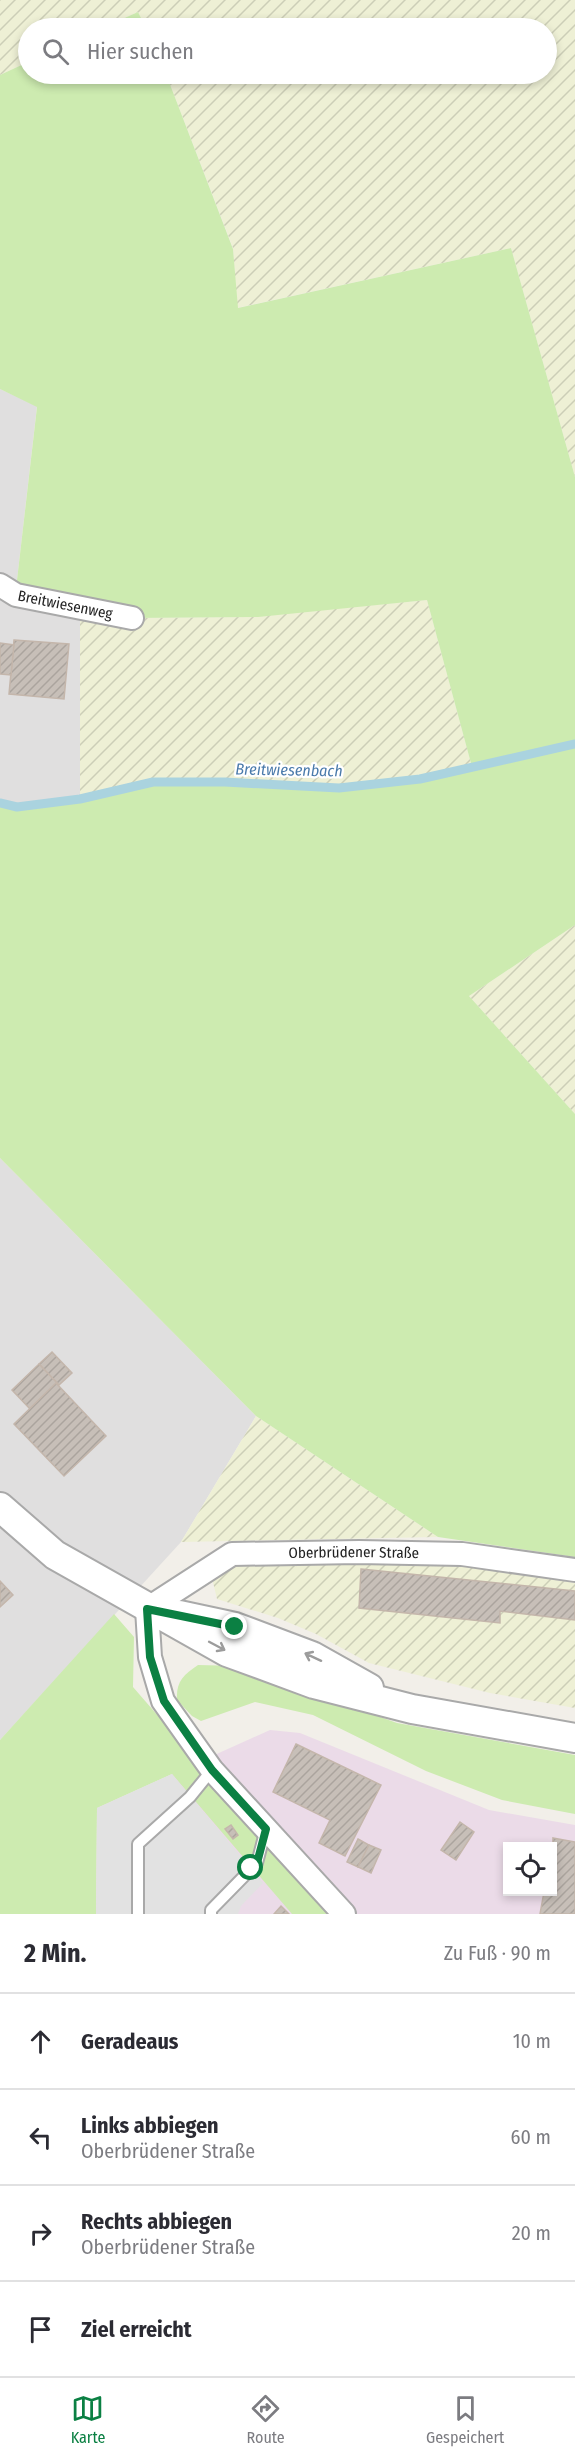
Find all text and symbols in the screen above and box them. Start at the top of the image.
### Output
search box [18,18,557,84]
icon: search [39,35,72,68]
text: Hier suchen [87,38,194,65]
street label: Breitwiesenweg [16,587,114,623]
water label: Breitwiesenbach [235,760,343,780]
street label: Oberbrüdener Straße [288,1543,419,1562]
route end [221,1613,247,1639]
one-way arrow [208,1640,225,1652]
one-way arrow [304,1650,322,1662]
map controls [503,1842,557,1896]
button: locate [503,1842,557,1896]
route start [237,1854,263,1880]
text: 2 Min. [24,1938,86,1969]
text: Zu Fuß · 90 m [444,1941,551,1965]
icon: ahead [24,2025,57,2058]
text: Geradeaus [81,2028,178,2055]
text: 10 m [513,2029,551,2053]
text: Links abbiegen [81,2112,219,2139]
icon: left [24,2121,57,2154]
text: 60 m [511,2125,551,2149]
text: Oberbrüdener Straße [81,2139,255,2163]
text: Rechts abbiegen [81,2208,232,2235]
icon: right [24,2217,57,2250]
text: 20 m [512,2221,551,2245]
text: Oberbrüdener Straße [81,2235,255,2259]
icon: arrive [24,2313,57,2346]
text: Ziel erreicht [81,2316,192,2343]
tab: Karte [71,2392,105,2447]
tab: Route [247,2392,285,2447]
tab: Gespeichert [426,2392,504,2447]

